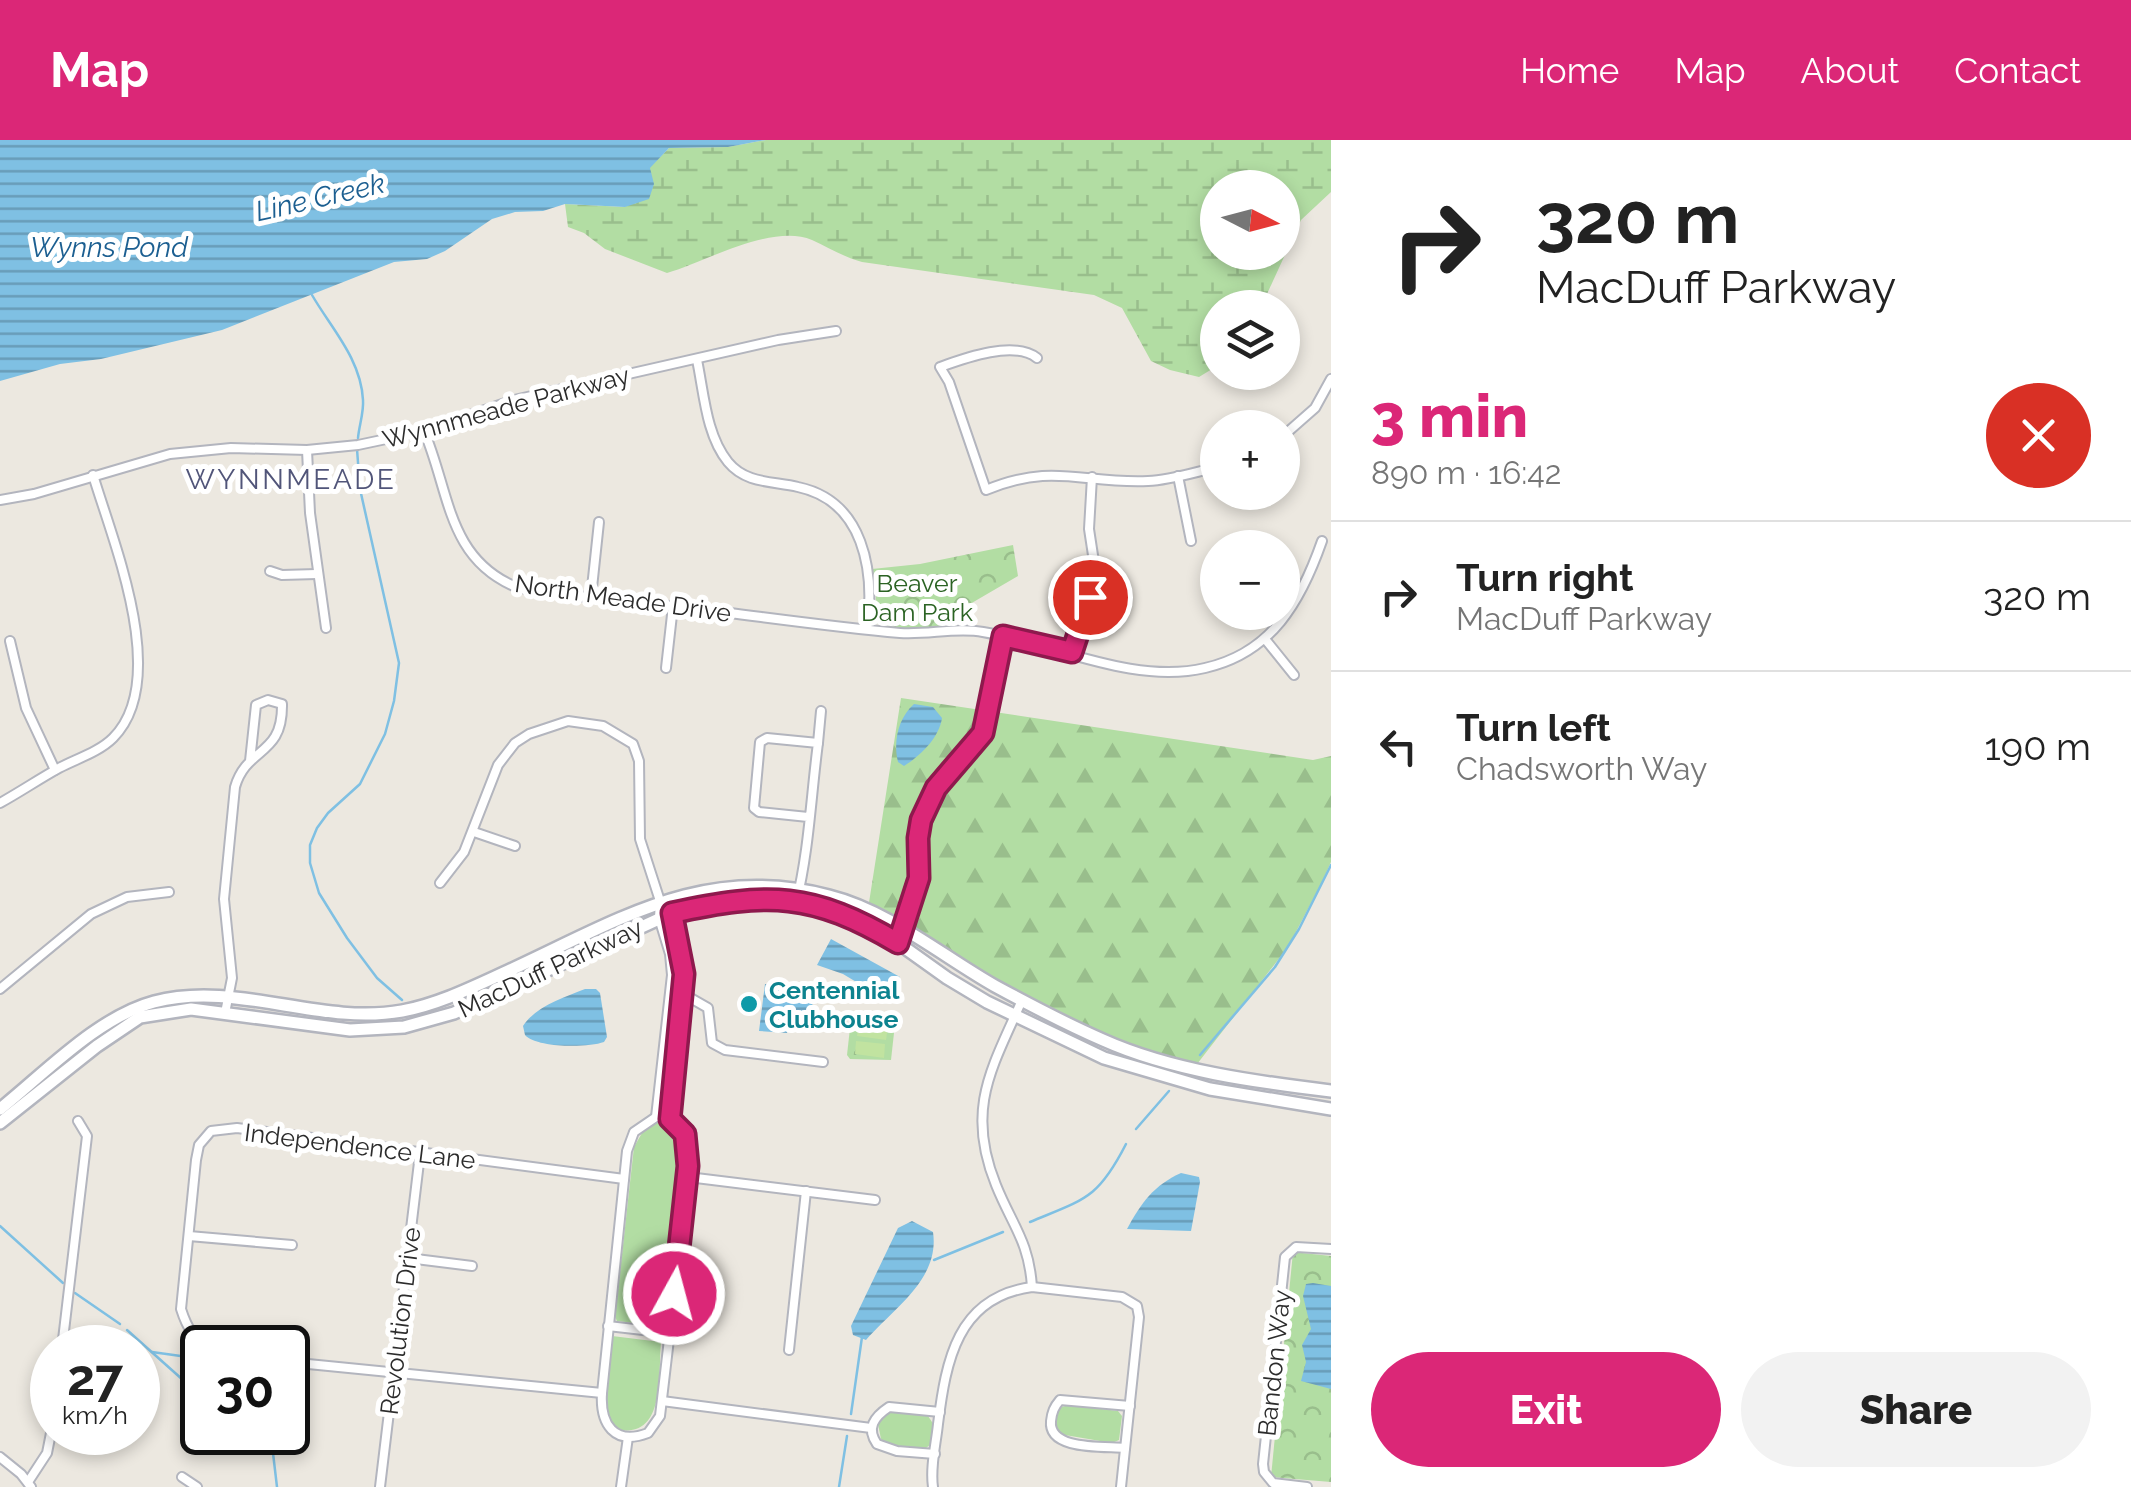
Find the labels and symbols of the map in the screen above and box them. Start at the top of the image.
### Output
water label: Line Creek [252,167,388,228]
north arrow [1200,170,1300,270]
water label: Wynns Pond [30,231,189,264]
street label: Wynnmeade Parkway [379,359,633,454]
district label: WYNNMEADE [186,463,396,496]
pin [1048,555,1133,640]
street label: North Meade Drive [513,568,733,628]
park label: Beaver Dam Park [861,568,974,627]
street label: MacDuff Parkway [453,912,647,1024]
place label: Centennial Clubhouse [769,975,899,1034]
marker: Centennial Clubhouse [738,993,760,1015]
street label: Independence Lane [243,1117,477,1175]
street label: Revolution Drive [374,1225,426,1417]
position arrow [622,1242,726,1346]
street label: Bandon Way [1251,1288,1297,1438]
speed limit sign: 30 [180,1325,310,1455]

